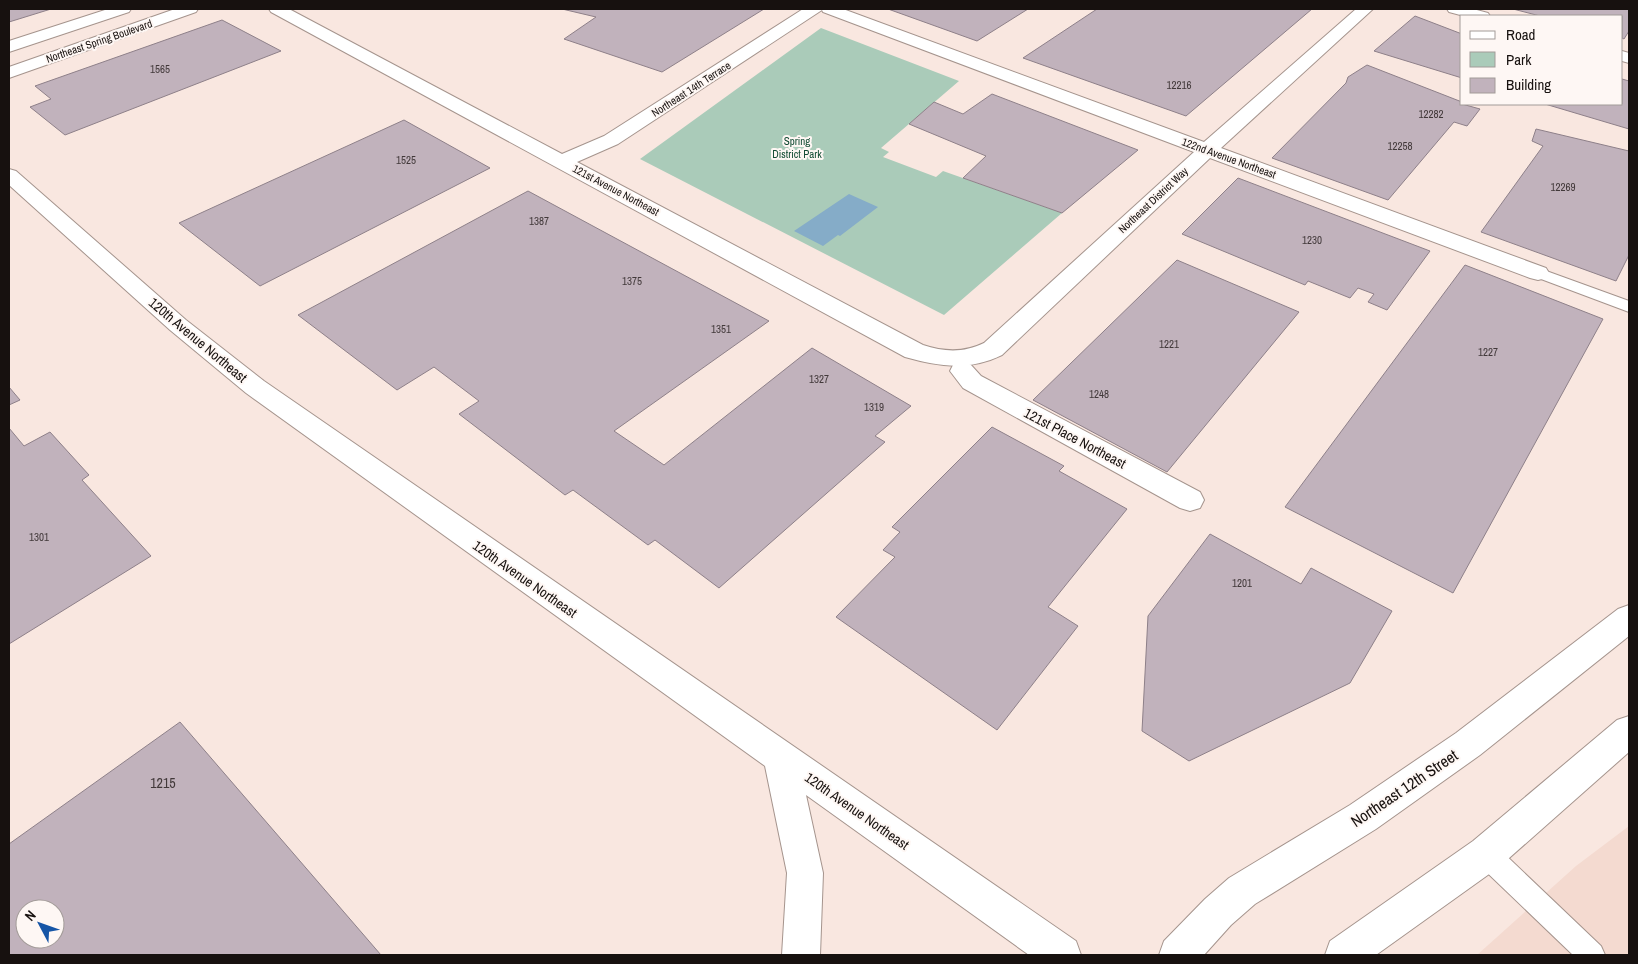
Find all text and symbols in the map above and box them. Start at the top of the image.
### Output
legend [1460,15,1623,105]
street label: Northeast Spring Boulevard [44,16,154,66]
text: Road [1506,24,1535,45]
text: Park [1506,49,1532,70]
street label: Northeast 14th Terrace [649,58,733,120]
house number: 1565 [150,62,170,76]
text: Building [1506,74,1551,95]
house number: 12216 [1166,78,1192,92]
house number: 12282 [1418,107,1444,121]
park label: Spring District Park [772,134,822,161]
street label: 122nd Avenue Northeast [1180,134,1278,182]
house number: 12258 [1387,139,1413,153]
house number: 1525 [396,153,416,167]
street label: 121st Avenue Northeast [570,161,662,219]
street label: Northeast District Way [1115,164,1191,236]
house number: 12269 [1550,180,1576,194]
house number: 1387 [529,214,549,228]
house number: 1230 [1302,233,1322,247]
house number: 1375 [622,274,642,288]
street label: 120th Avenue Northeast [145,294,251,386]
house number: 1351 [711,322,731,336]
house number: 1221 [1159,337,1179,351]
house number: 1227 [1478,345,1498,359]
house number: 1327 [809,372,829,386]
house number: 1248 [1089,387,1109,401]
house number: 1319 [864,400,884,414]
street label: 121st Place Northeast [1021,404,1129,472]
house number: 1301 [29,530,49,544]
street label: 120th Avenue Northeast [469,536,581,622]
house number: 1201 [1232,576,1252,590]
street label: Northeast 12th Street [1346,744,1462,832]
street label: 120th Avenue Northeast [801,768,913,854]
house number: 1215 [150,774,176,792]
north arrow [15,899,65,949]
text: N [21,906,40,925]

